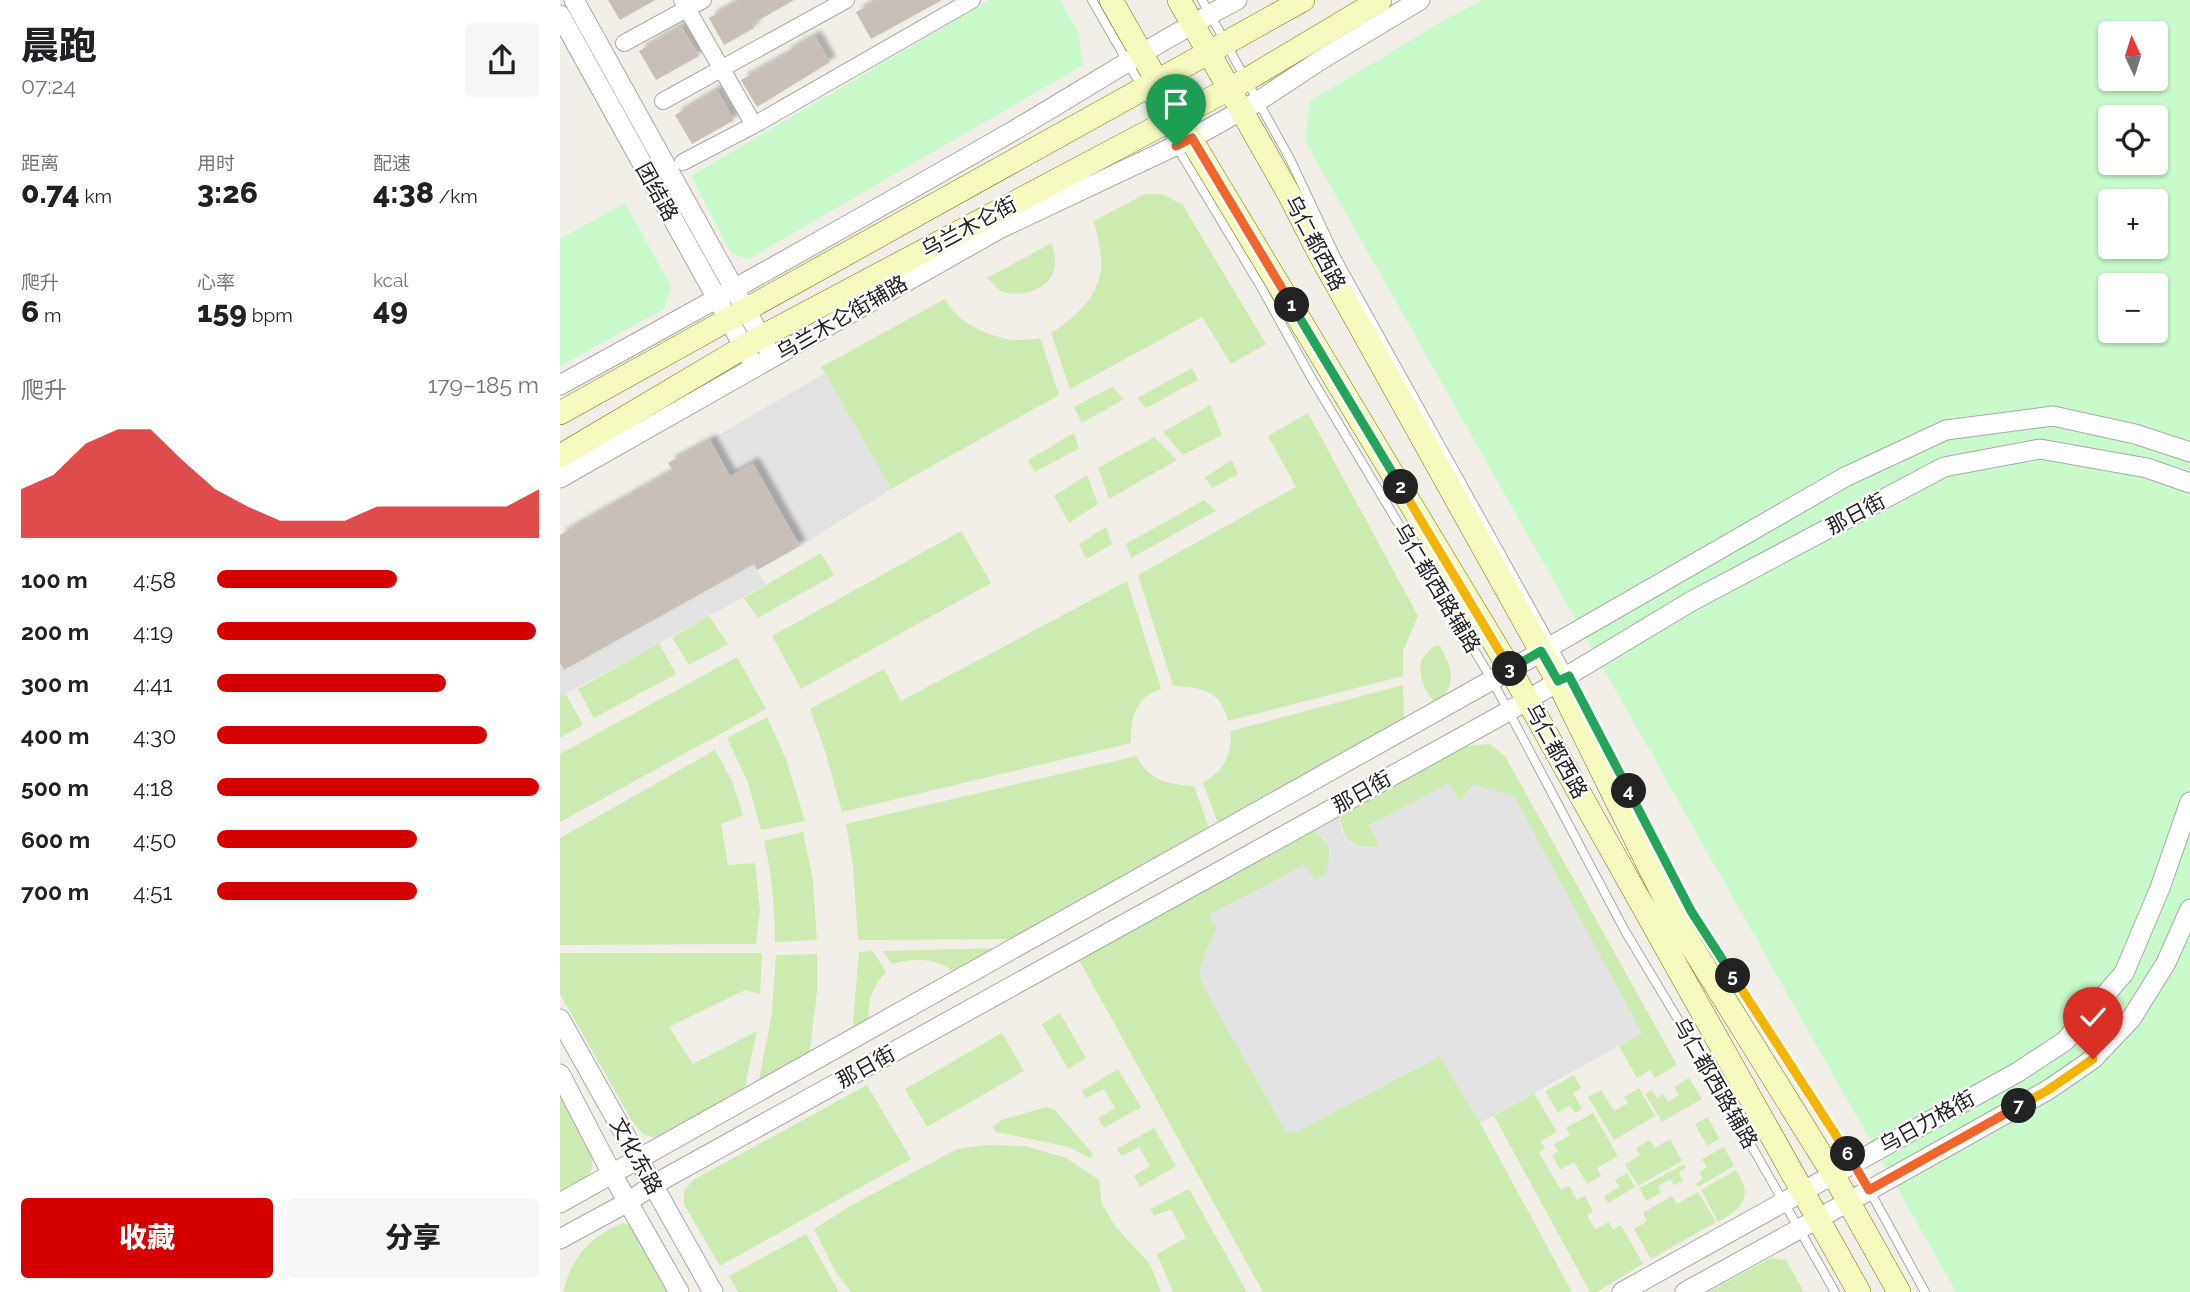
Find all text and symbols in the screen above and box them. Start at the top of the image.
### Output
north arrow [2098,21,2168,91]
map controls [2098,21,2168,343]
text: 晨跑 [21,23,97,68]
button: share [465,23,539,97]
text: 07:24 [21,72,76,99]
pin [1146,74,1206,146]
icon: arrive [1157,85,1195,123]
button: locate [2098,105,2168,175]
text: 距离 [21,152,59,174]
text: 用时 [197,152,235,174]
text: 配速 [373,152,411,174]
street label: 团结路 [631,158,684,225]
text: 0.74 [21,175,80,210]
text: 3:26 [197,175,258,210]
text: 4:38 [373,175,434,210]
text: km [80,185,112,207]
text: /km [434,185,478,207]
button: + [2098,189,2168,259]
street label: 乌兰木仑街 [917,191,1021,262]
street label: 乌仁都西路 [1280,191,1351,295]
text: kcal [373,269,409,291]
street label: 乌兰木仑街辅路 [772,270,912,365]
text: 爬升 [21,271,59,293]
text: 心率 [197,271,235,293]
button: − [2098,273,2168,343]
pin: 1 [1274,288,1310,322]
text: 49 [373,291,408,326]
text: 1 [1287,293,1296,315]
text: 6 [21,294,39,329]
text: 159 [197,294,247,329]
text: m [39,304,62,326]
text: bpm [247,304,293,326]
text: 179–185 m [428,371,539,398]
text: 爬升 [21,376,67,403]
pin: 2 [1384,470,1418,504]
text: 2 [1395,475,1406,497]
street label: 那日街 [1822,488,1889,539]
street label: 乌仁都西路辅路 [1389,518,1486,657]
text: 100 m [21,566,88,593]
text: 4:58 [133,566,176,593]
text: 200 m [21,618,89,645]
text: 4:19 [133,618,173,645]
pin: 3 [1492,652,1528,686]
text: 3 [1504,657,1515,679]
text: 300 m [21,670,89,697]
text: 4:41 [133,670,172,697]
street label: 乌仁都西路 [1520,699,1593,803]
text: 400 m [21,722,89,749]
text: 4:30 [133,722,176,749]
street label: 那日街 [1328,765,1395,818]
text: 500 m [21,774,89,801]
text: 4:18 [133,774,173,801]
pin: 4 [1612,774,1646,808]
text: 4 [1623,779,1634,801]
text: 600 m [21,826,90,853]
text: 4:50 [133,826,177,853]
text: 700 m [21,878,89,905]
text: 4:51 [133,878,172,905]
pin: 5 [1716,958,1750,993]
text: 5 [1727,964,1738,986]
pin [2063,987,2123,1059]
icon: check [2074,998,2112,1036]
street label: 乌仁都西路辅路 [1668,1013,1763,1153]
street label: 那日街 [832,1040,899,1093]
street label: 乌日力格街 [1875,1085,1979,1158]
pin: 7 [2002,1088,2036,1124]
text: 7 [2013,1094,2024,1116]
street label: 文化东路 [605,1113,668,1199]
pin: 6 [1830,1136,1866,1172]
text: 6 [1842,1142,1853,1164]
button: 收藏 [21,1198,273,1278]
button: 分享 [287,1198,539,1278]

